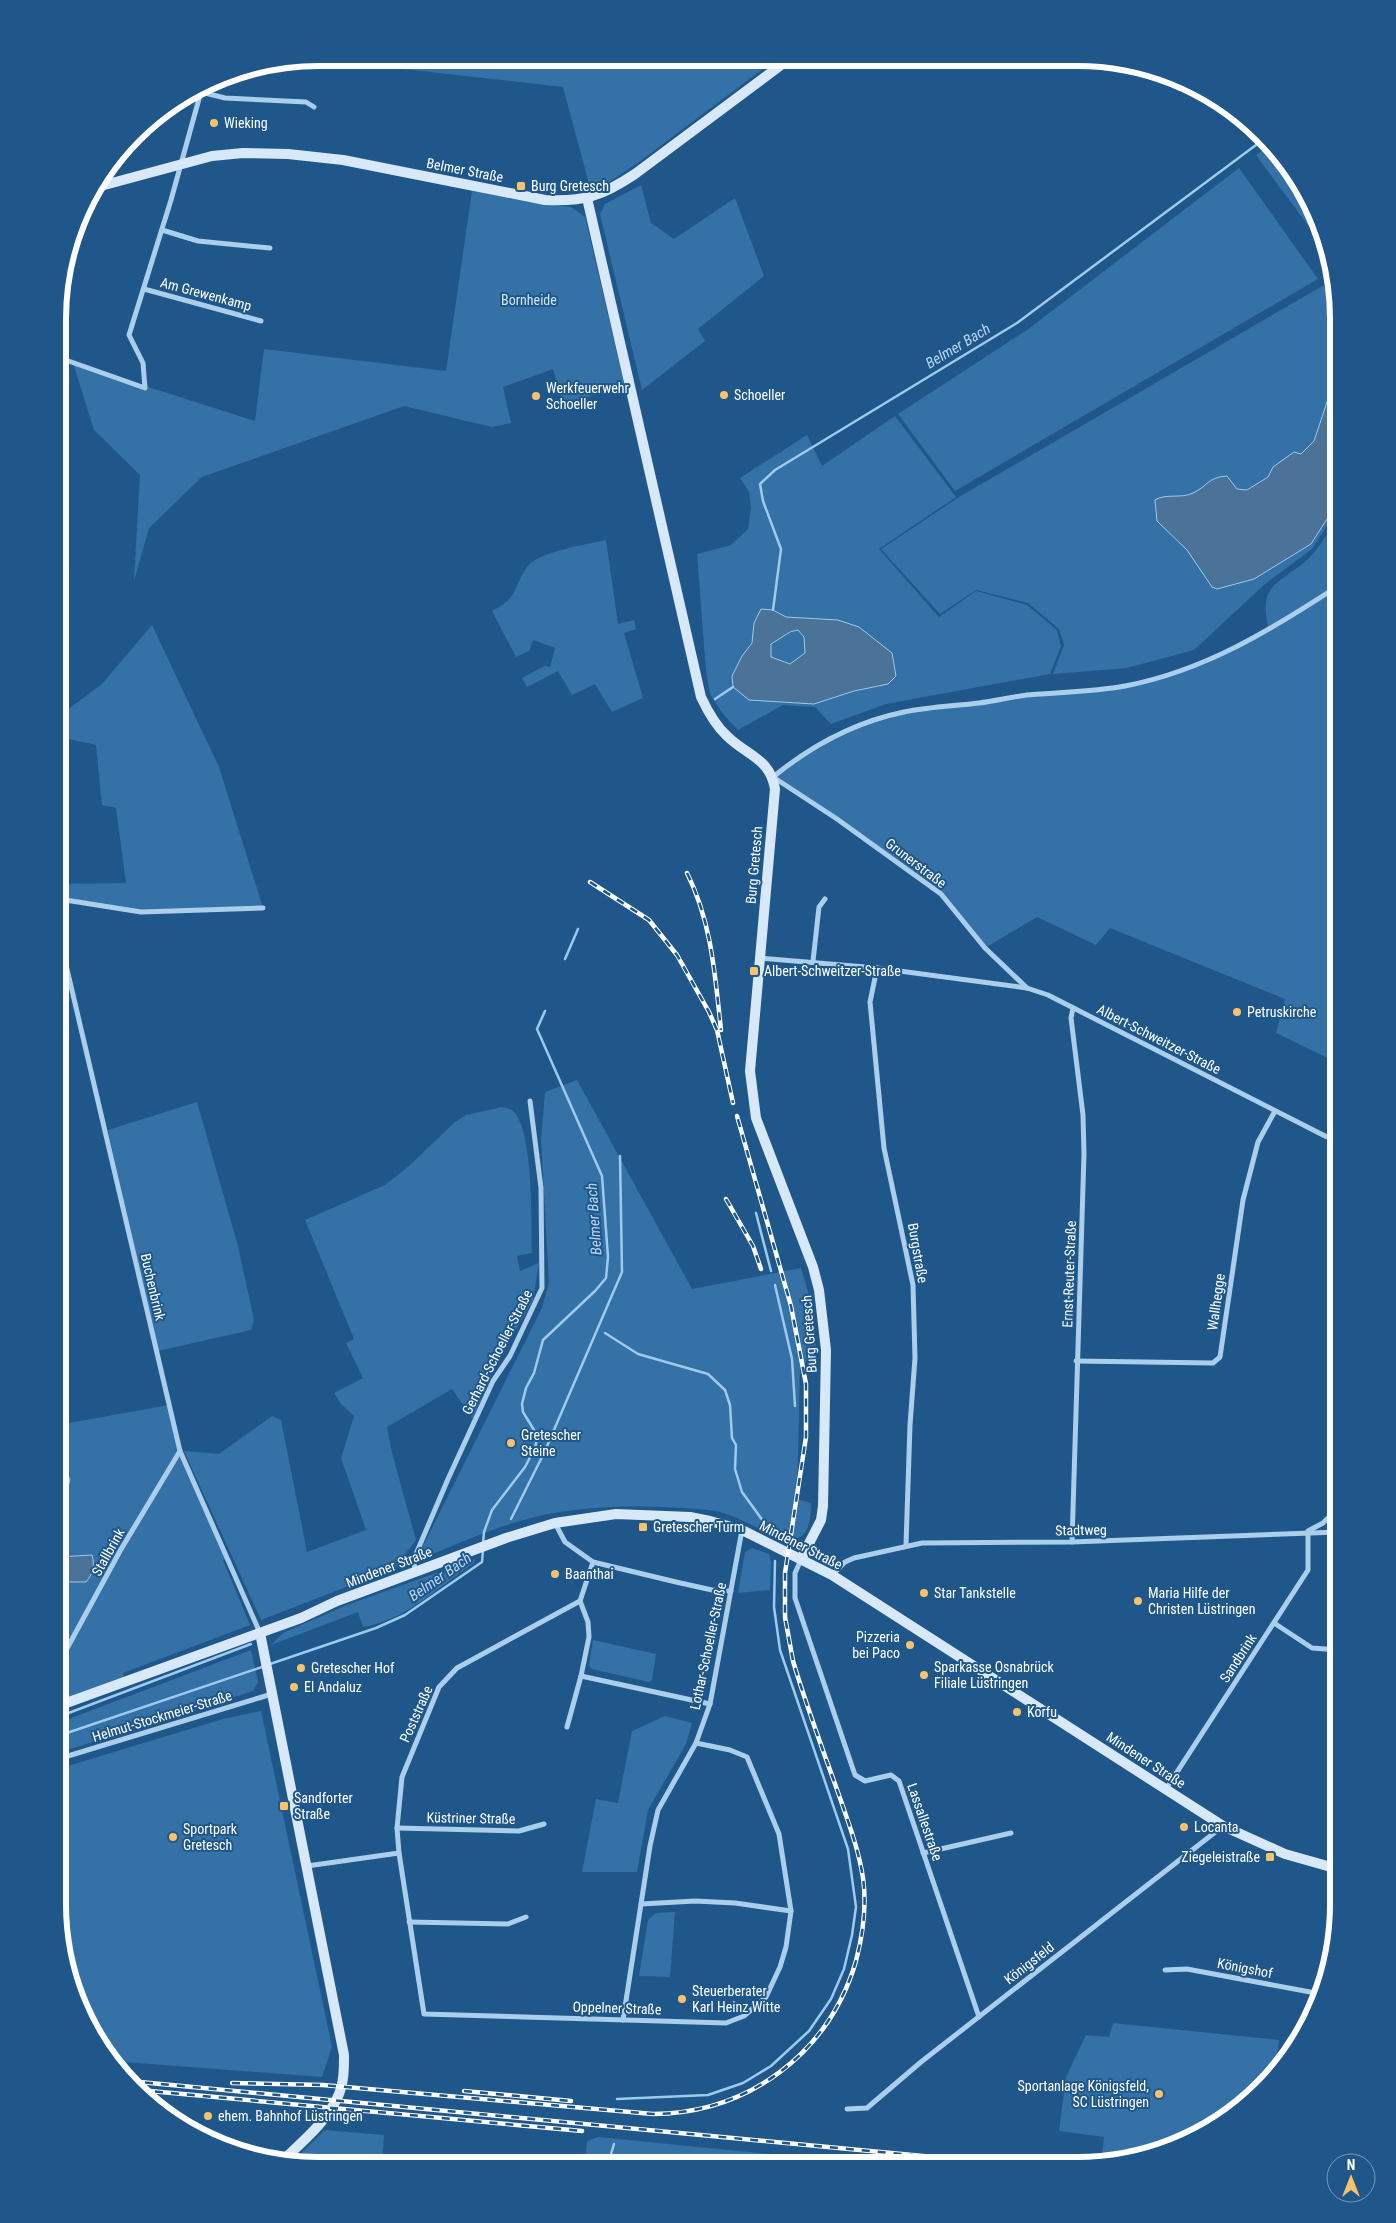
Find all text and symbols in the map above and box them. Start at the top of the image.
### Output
place label: Wieking [224,115,268,131]
marker: Wieking [208,117,220,129]
street label: Belmer Straße [425,155,505,185]
place label: Burg Gretesch [531,178,609,194]
marker: Burg Gretesch [515,180,527,192]
street label: Am Grewenkamp [159,274,253,314]
park label: Bornheide [501,292,557,308]
water label: Belmer Bach [922,320,994,372]
place label: Werkfeuerwehr Schoeller [546,380,629,412]
place label: Schoeller [734,387,785,403]
marker: Schoeller [718,389,730,401]
marker: Werkfeuerwehr Schoeller [530,390,542,402]
street label: Burg Gretesch [743,825,765,905]
street label: Grunerstraße [882,835,950,891]
place label: Albert-Schweitzer-Straße [764,963,901,979]
marker: Albert-Schweitzer-Straße [748,965,760,977]
street label: Albert-Schweitzer-Straße [1094,1001,1224,1077]
place label: Petruskirche [1247,1004,1317,1020]
marker: Petruskirche [1231,1006,1243,1018]
water label: Belmer Bach [582,1182,606,1256]
street label: Ernst-Reuter-Straße [1059,1220,1079,1328]
street label: Burgstraße [905,1222,931,1285]
street label: Buchenbrink [138,1252,169,1323]
street label: Wallhegge [1204,1272,1228,1331]
street label: Gerhard-Schoeller-Straße [459,1287,536,1417]
street label: Burg Gretesch [798,1295,820,1373]
place label: Gretescher Steine [521,1427,581,1459]
marker: Gretescher Steine [505,1437,517,1449]
street label: Mindener Straße [757,1517,846,1573]
place label: Gretescher Turm [653,1519,744,1535]
marker: Gretescher Turm [637,1521,649,1533]
street label: Stadtweg [1055,1522,1107,1538]
street label: Stallbrink [88,1525,128,1579]
street label: Mindener Straße [344,1543,435,1591]
water label: Belmer Bach [405,1549,475,1605]
place label: Baanthai [565,1566,614,1582]
marker: Baanthai [549,1568,561,1580]
street label: Lothar-Schoeller-Straße [687,1580,729,1711]
place label: Star Tankstelle [934,1585,1016,1601]
place label: Maria Hilfe der Christen Lüstringen [1148,1585,1255,1617]
marker: Star Tankstelle [918,1587,930,1599]
marker: Maria Hilfe der Christen Lüstringen [1132,1595,1144,1607]
place label: Pizzeria bei Paco [852,1629,900,1661]
street label: Sandbrink [1216,1630,1260,1685]
marker: Pizzeria bei Paco [904,1639,916,1651]
place label: Sparkasse Osnabrück Filiale Lüstringen [934,1659,1054,1691]
place label: Gretescher Hof [311,1660,395,1676]
marker: Gretescher Hof [295,1662,307,1674]
marker: Sparkasse Osnabrück Filiale Lüstringen [918,1669,930,1681]
place label: El Andaluz [304,1679,362,1695]
marker: El Andaluz [288,1681,300,1693]
street label: Poststraße [396,1683,436,1745]
street label: Helmut-Stockmeier-Straße [90,1687,234,1745]
place label: Korfu [1027,1704,1057,1720]
marker: Korfu [1011,1706,1023,1718]
street label: Mindener Straße [1104,1729,1189,1792]
street label: Lassallestraße [904,1781,946,1863]
place label: Sandforter Straße [294,1790,353,1822]
marker: Sandforter Straße [278,1800,290,1812]
street label: Küstriner Straße [426,1809,516,1827]
place label: Locanta [1194,1819,1239,1835]
place label: Sportpark Gretesch [183,1821,238,1853]
marker: Locanta [1178,1821,1190,1833]
marker: Sportpark Gretesch [167,1831,179,1843]
place label: Ziegeleistraße [1181,1849,1260,1865]
marker: Ziegeleistraße [1264,1851,1276,1863]
street label: Königsfeld [1001,1939,1057,1987]
street label: Königshof [1216,1955,1275,1981]
place label: Steuerberater Karl Heinz Witte [692,1983,781,2015]
marker: Steuerberater Karl Heinz Witte [676,1993,688,2005]
street label: Oppelner Straße [572,1998,662,2018]
place label: Sportanlage Königsfeld, SC Lüstringen [1017,2078,1149,2110]
marker: Sportanlage Königsfeld, SC Lüstringen [1153,2088,1165,2100]
place label: ehem. Bahnhof Lüstringen [218,2108,363,2124]
marker: ehem. Bahnhof Lüstringen [202,2110,214,2122]
north arrow [1326,2153,1376,2203]
text: N [1347,2157,1355,2173]

